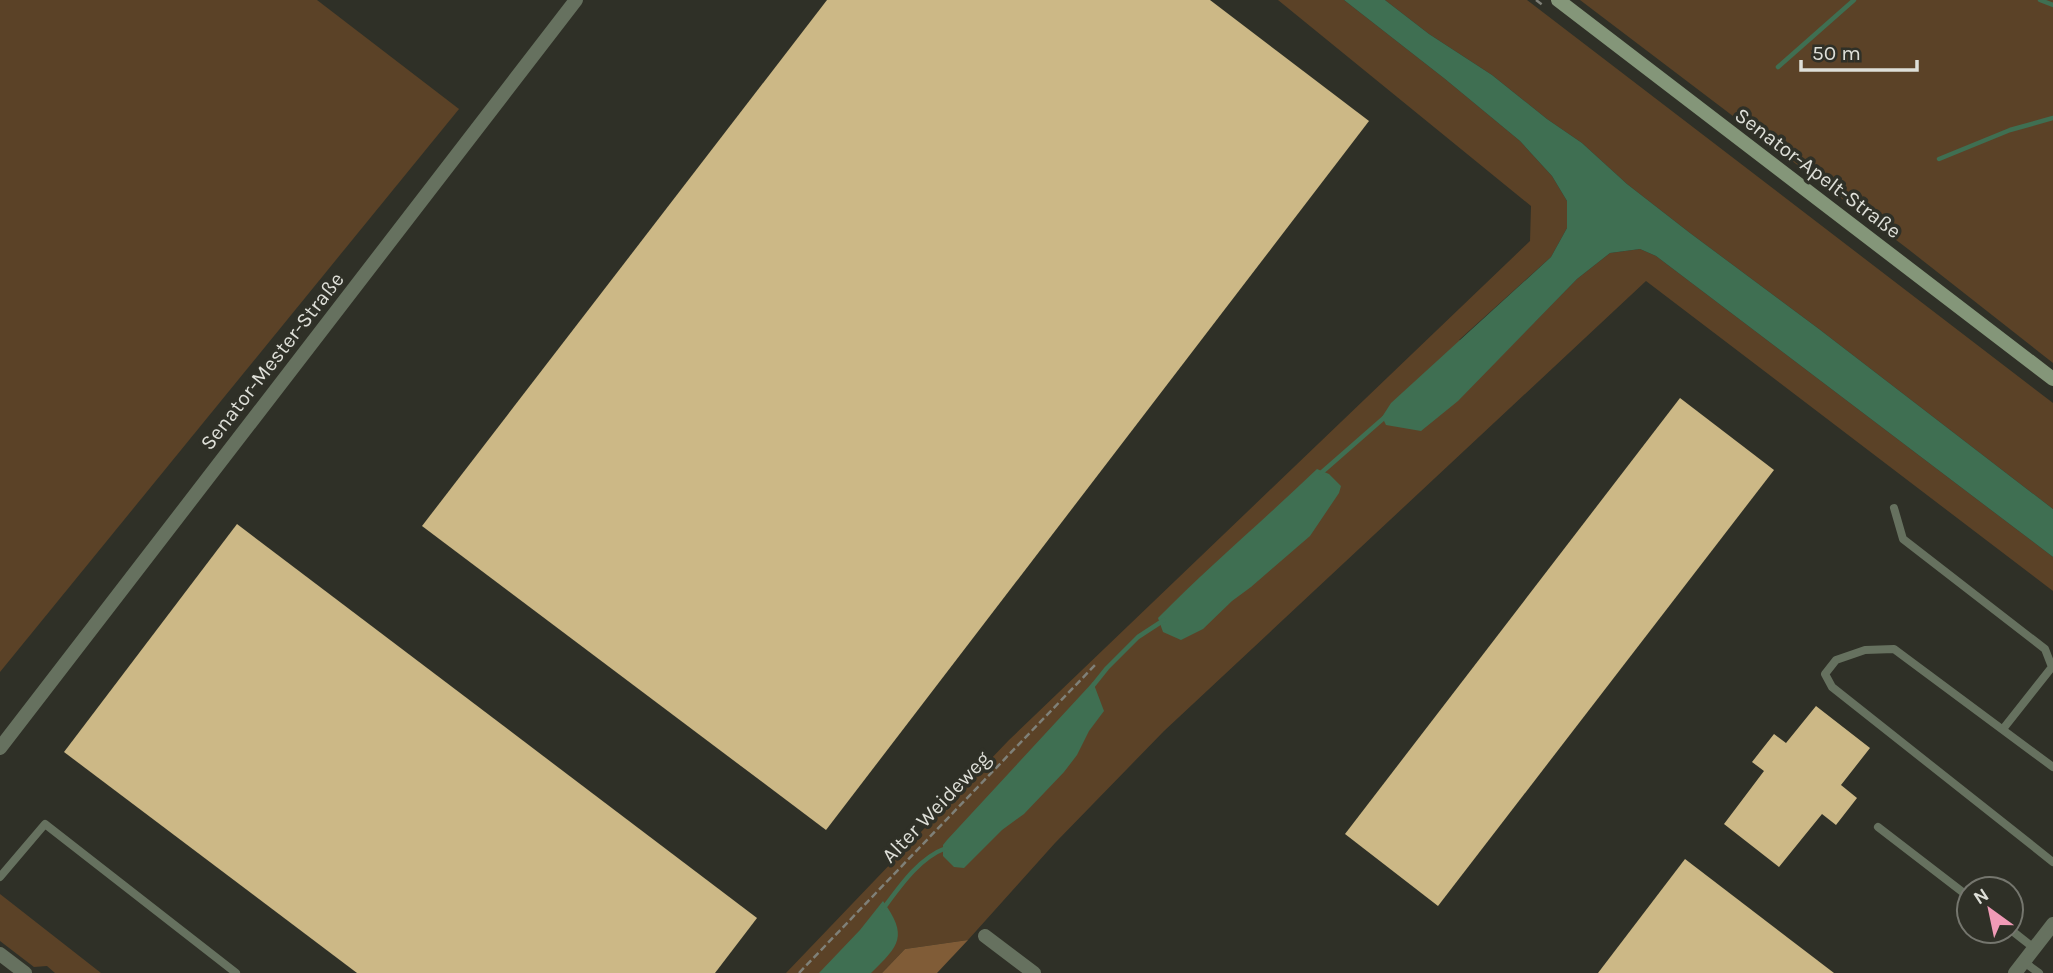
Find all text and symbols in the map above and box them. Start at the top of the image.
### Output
scale bar [1801,28,1916,72]
text: 50 m [1812,41,1861,65]
street label: Senator-Apelt-Straße [1730,103,1906,243]
street label: Senator-Mester-Straße [195,267,349,455]
street label: Alter Weideweg [877,746,995,868]
north arrow [1955,875,2025,945]
text: N [1970,884,1993,910]

